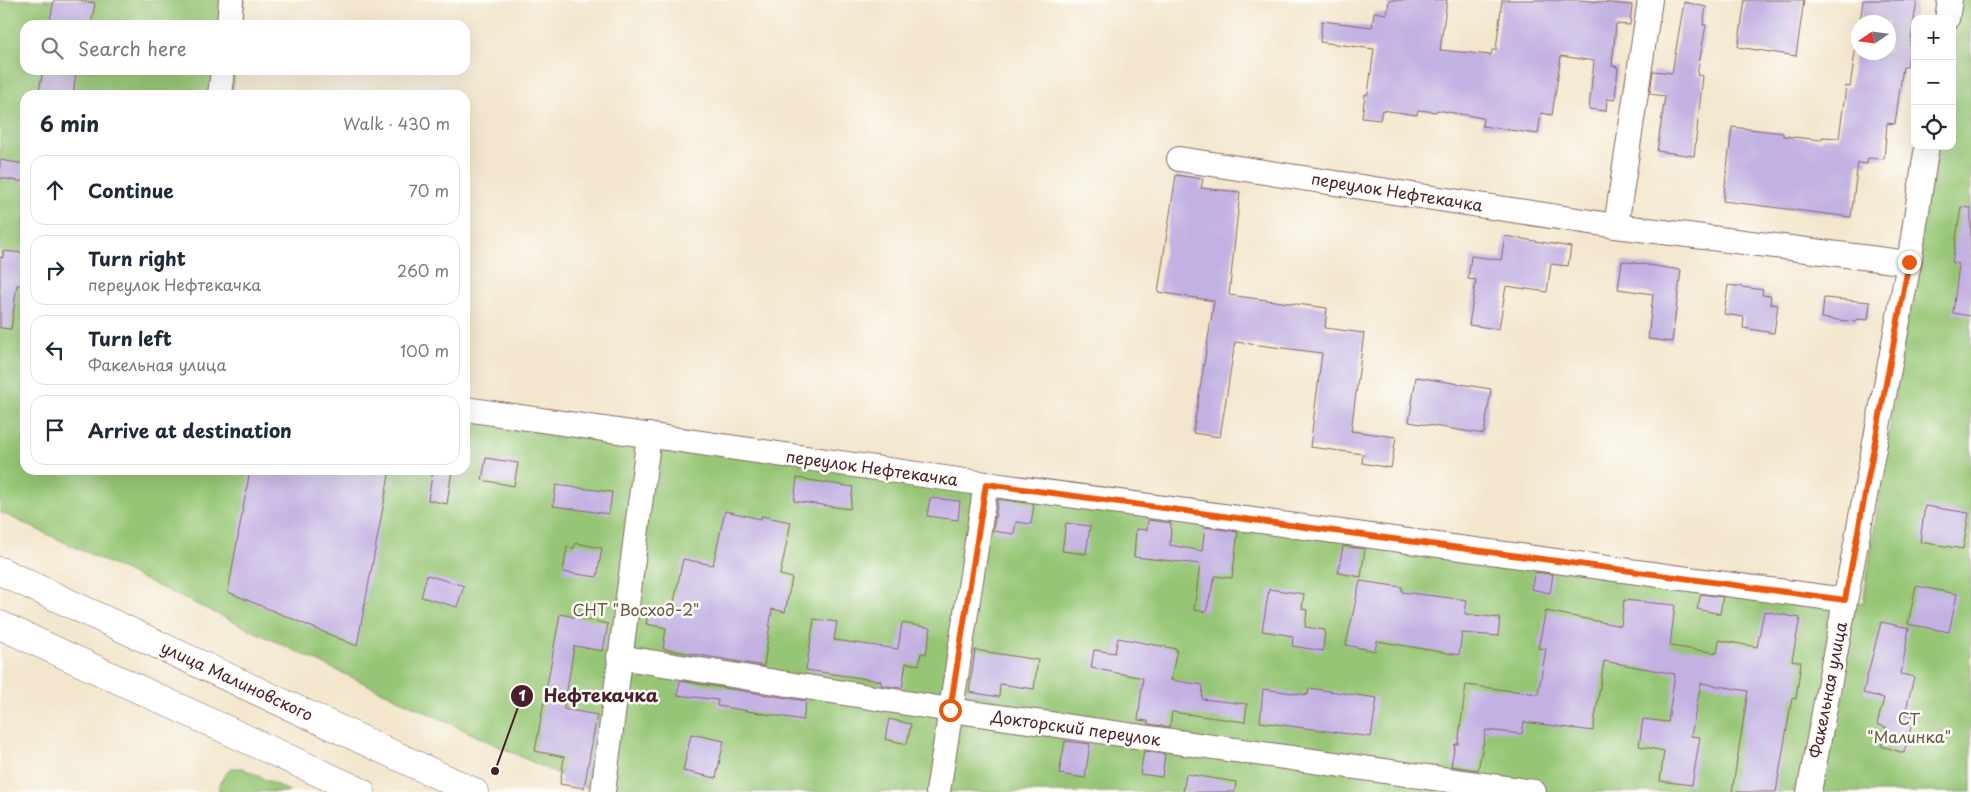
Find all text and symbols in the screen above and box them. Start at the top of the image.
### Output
north arrow [1851,15,1896,60]
map controls [1911,15,1956,150]
button: + [1911,15,1956,60]
search box [20,20,470,75]
icon: search [38,34,66,62]
text: Search here [78,34,187,62]
button: − [1911,60,1956,105]
button: locate [1911,105,1956,150]
text: 6 min [40,107,99,139]
text: Walk · 430 m [343,111,450,135]
street label: переулок Нефтекачка [1310,166,1485,216]
icon: ahead [41,176,69,204]
text: Continue [88,176,174,204]
text: 70 m [409,178,449,202]
text: Turn right [88,244,186,272]
route end [1898,251,1921,274]
icon: right [41,256,69,284]
text: 260 m [397,258,449,282]
text: переулок Нефтекачка [88,272,261,296]
text: Turn left [88,324,172,352]
icon: left [41,336,69,364]
text: 100 m [400,338,449,362]
text: Факельная улица [88,352,226,376]
icon: arrive [41,416,69,444]
text: Arrive at destination [88,416,292,444]
street label: переулок Нефтекачка [785,443,960,491]
park label: СНТ "Восход-2" [573,597,699,621]
street label: Факельная улица [1802,620,1852,760]
street label: улица Малиновского [157,634,318,726]
callout: Нефтекачка [509,679,669,712]
text: Нефтекачка [544,681,659,708]
text: 1 [518,683,526,706]
route start [939,699,962,722]
street label: Докторский переулок [989,703,1163,751]
park label: СТ "Малинка" [1867,706,1951,748]

